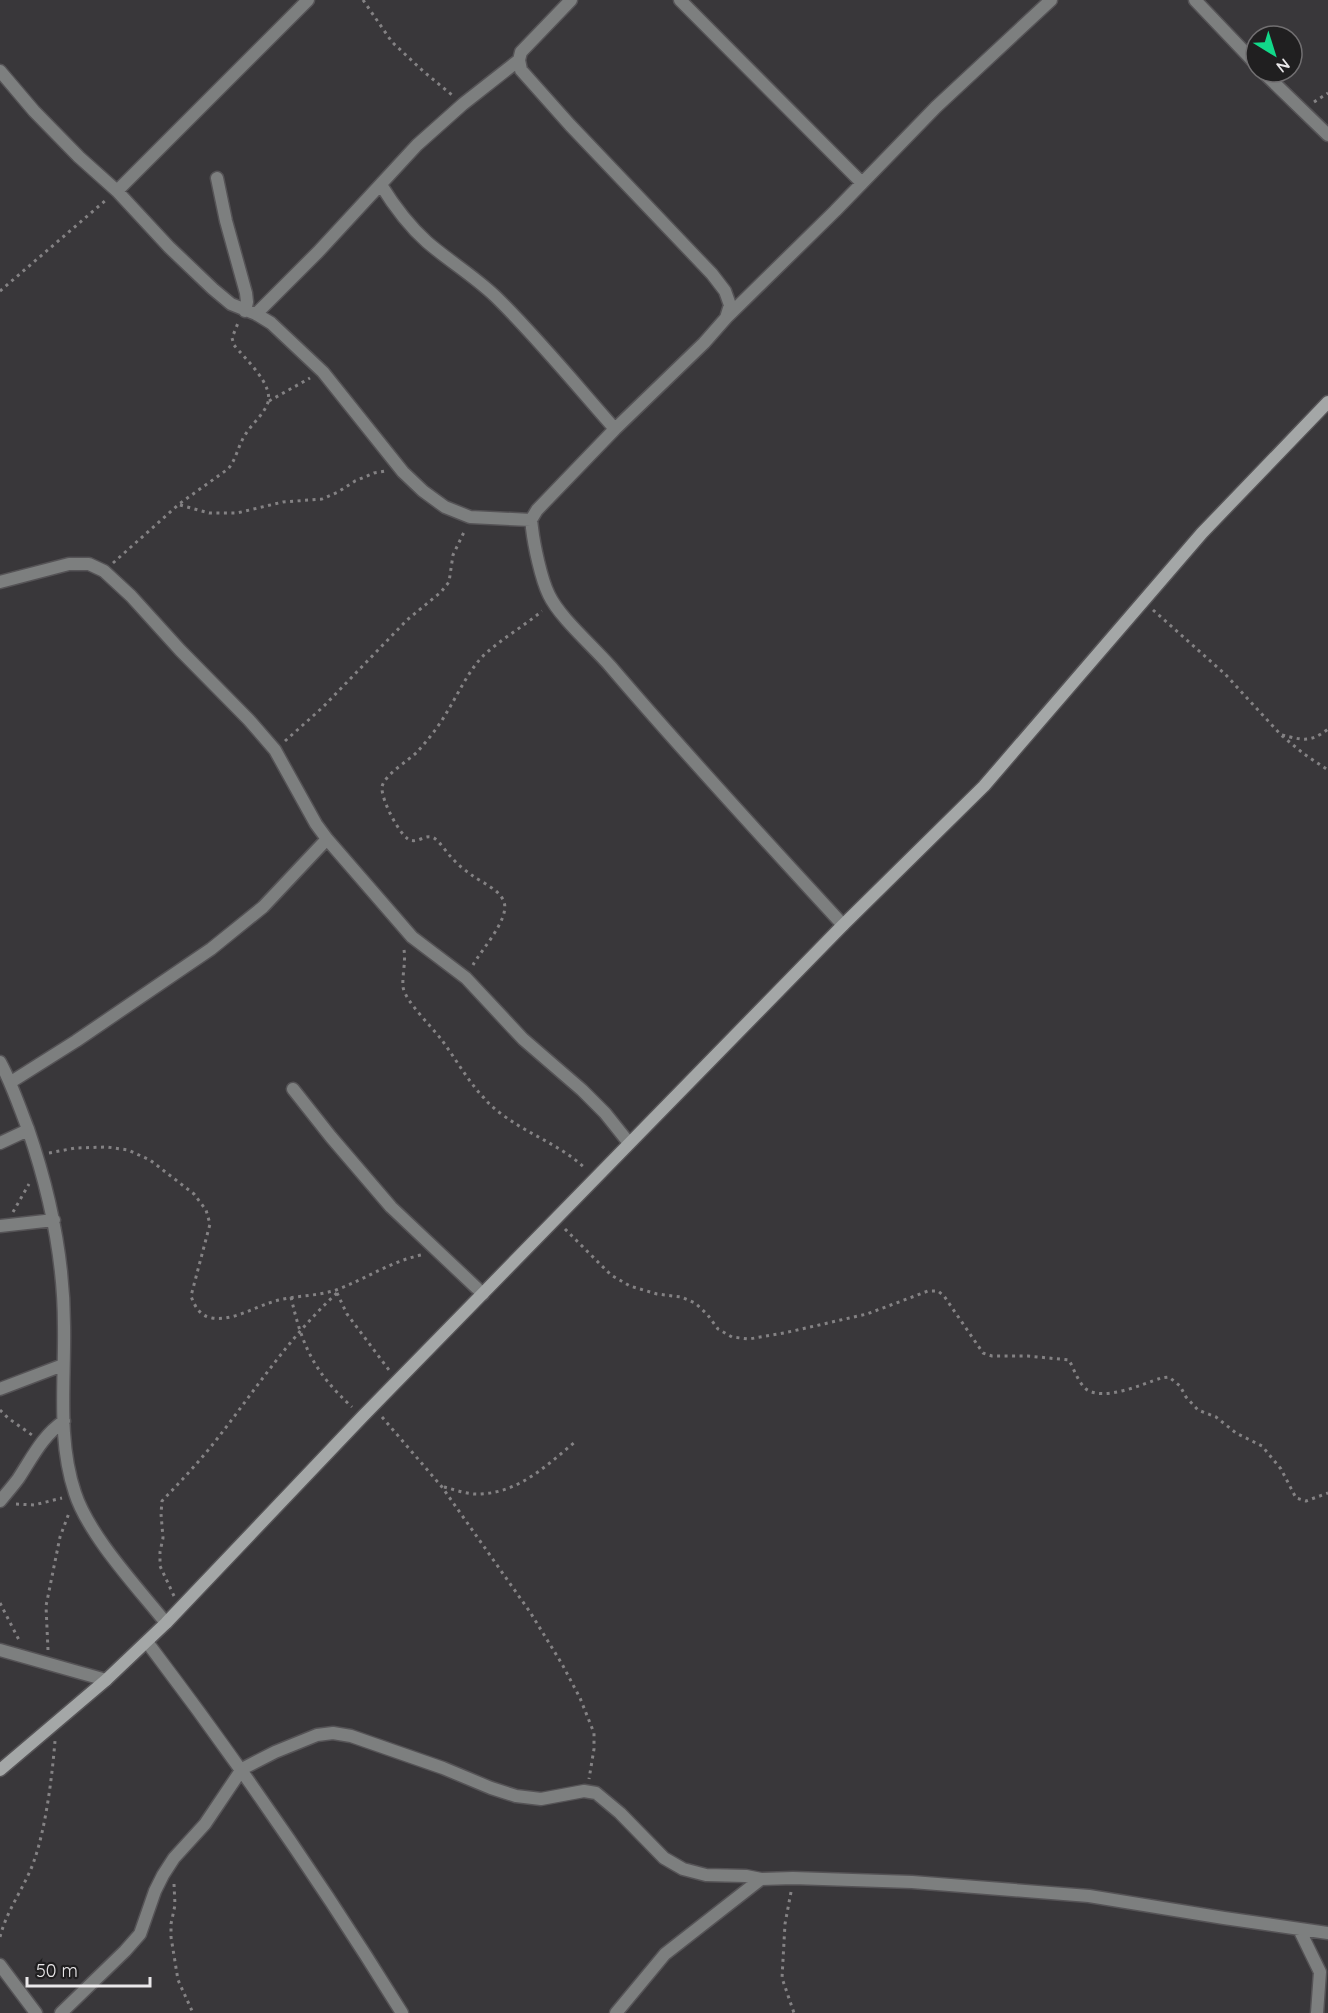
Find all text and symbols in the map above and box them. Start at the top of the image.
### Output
north arrow [1244,24,1304,84]
text: N [1272,54,1294,77]
scale bar [27,1950,150,1988]
text: 50 m [36,1959,78,1982]

